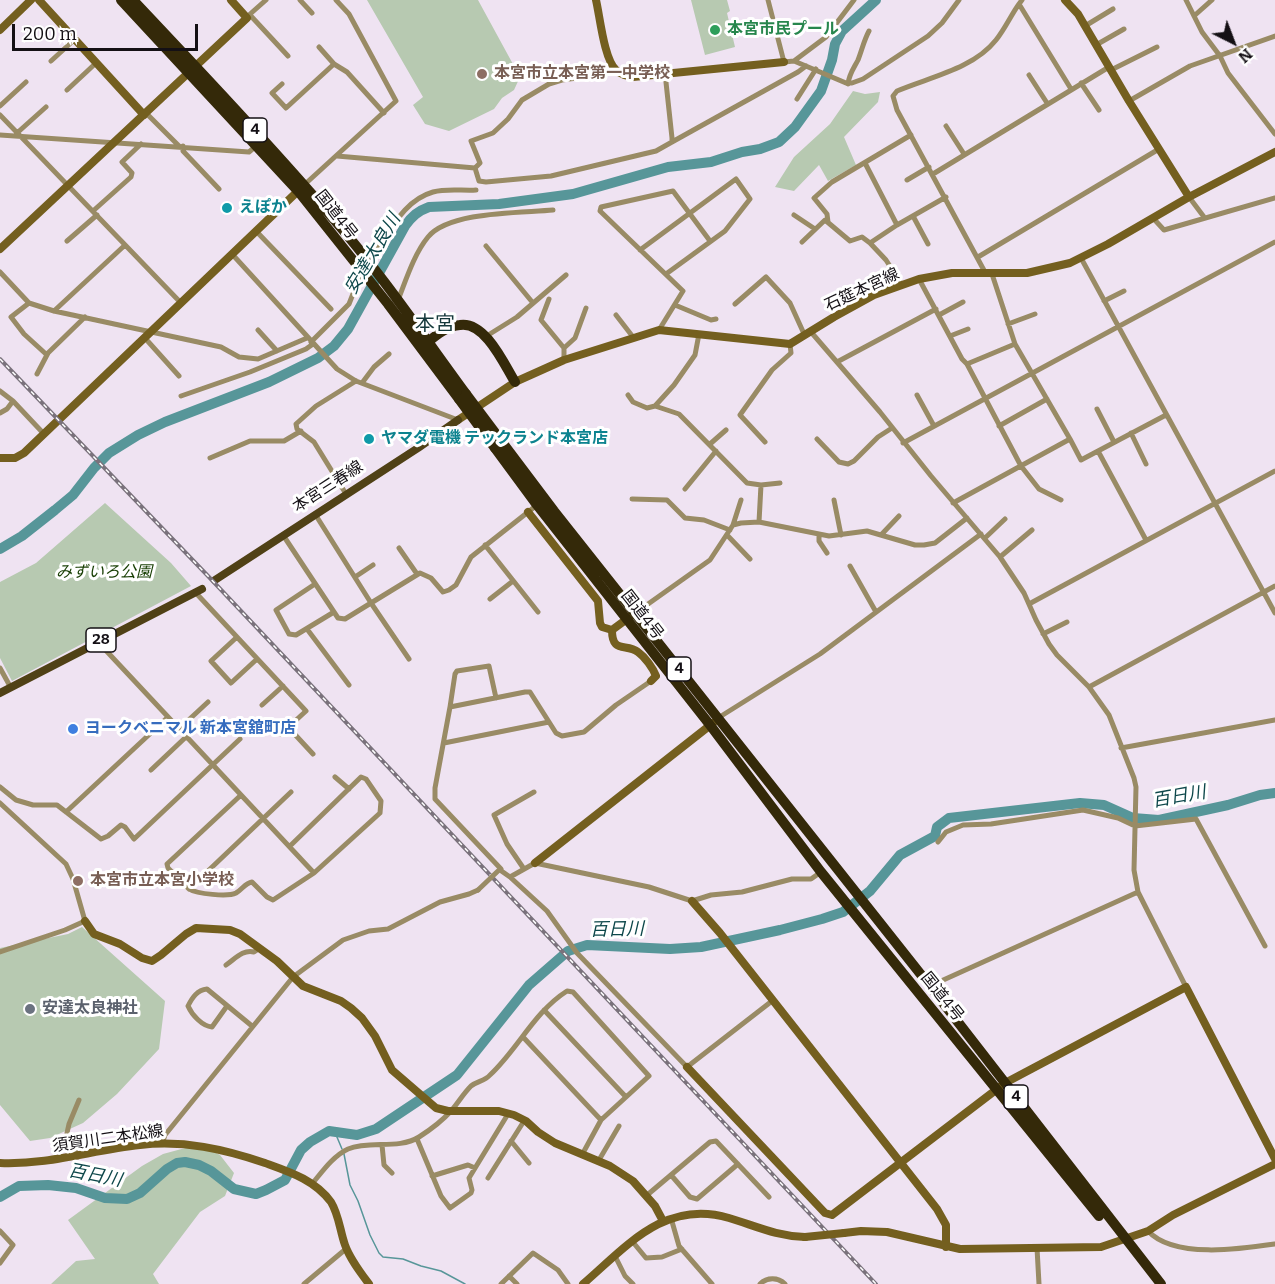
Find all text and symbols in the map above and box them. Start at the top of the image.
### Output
scale bar [15,12,201,50]
north arrow [1203,12,1263,72]
place label: 本宮市民プール [727,20,839,40]
text: 200 m [23,23,77,45]
marker: 本宮市民プール [708,23,722,37]
text: N [1234,45,1256,67]
place label: 本宮市立本宮第一中学校 [494,64,670,84]
marker: 本宮市立本宮第一中学校 [475,67,489,81]
road number: 4 [243,118,267,142]
street label: 国道4号 [311,186,361,244]
place label: えぽか [239,198,287,218]
marker: えぽか [220,201,234,215]
water label: 安達太良川 [341,210,405,298]
street label: 石筵本宮線 [822,264,902,316]
district label: 本宮 [415,312,455,336]
place label: ヤマダ電機 テックランド本宮店 [381,429,608,449]
marker: ヤマダ電機 テックランド本宮店 [362,432,376,446]
street label: 本宮三春線 [289,457,367,517]
park label: みずいろ公園 [56,563,152,583]
street label: 国道4号 [617,586,667,644]
road number: 28 [86,628,116,652]
road number: 4 [667,657,691,681]
place label: ヨークベニマル 新本宮舘町店 [85,719,296,739]
marker: ヨークベニマル 新本宮舘町店 [66,722,80,736]
water label: 百日川 [1151,782,1207,812]
place label: 本宮市立本宮小学校 [90,871,234,891]
marker: 本宮市立本宮小学校 [71,874,85,888]
water label: 百日川 [590,919,644,941]
street label: 国道4号 [916,969,968,1025]
place label: 安達太良神社 [42,999,138,1019]
marker: 安達太良神社 [23,1002,37,1016]
road number: 4 [1004,1085,1028,1109]
street label: 須賀川二本松線 [51,1122,165,1156]
water label: 百日川 [66,1160,124,1192]

